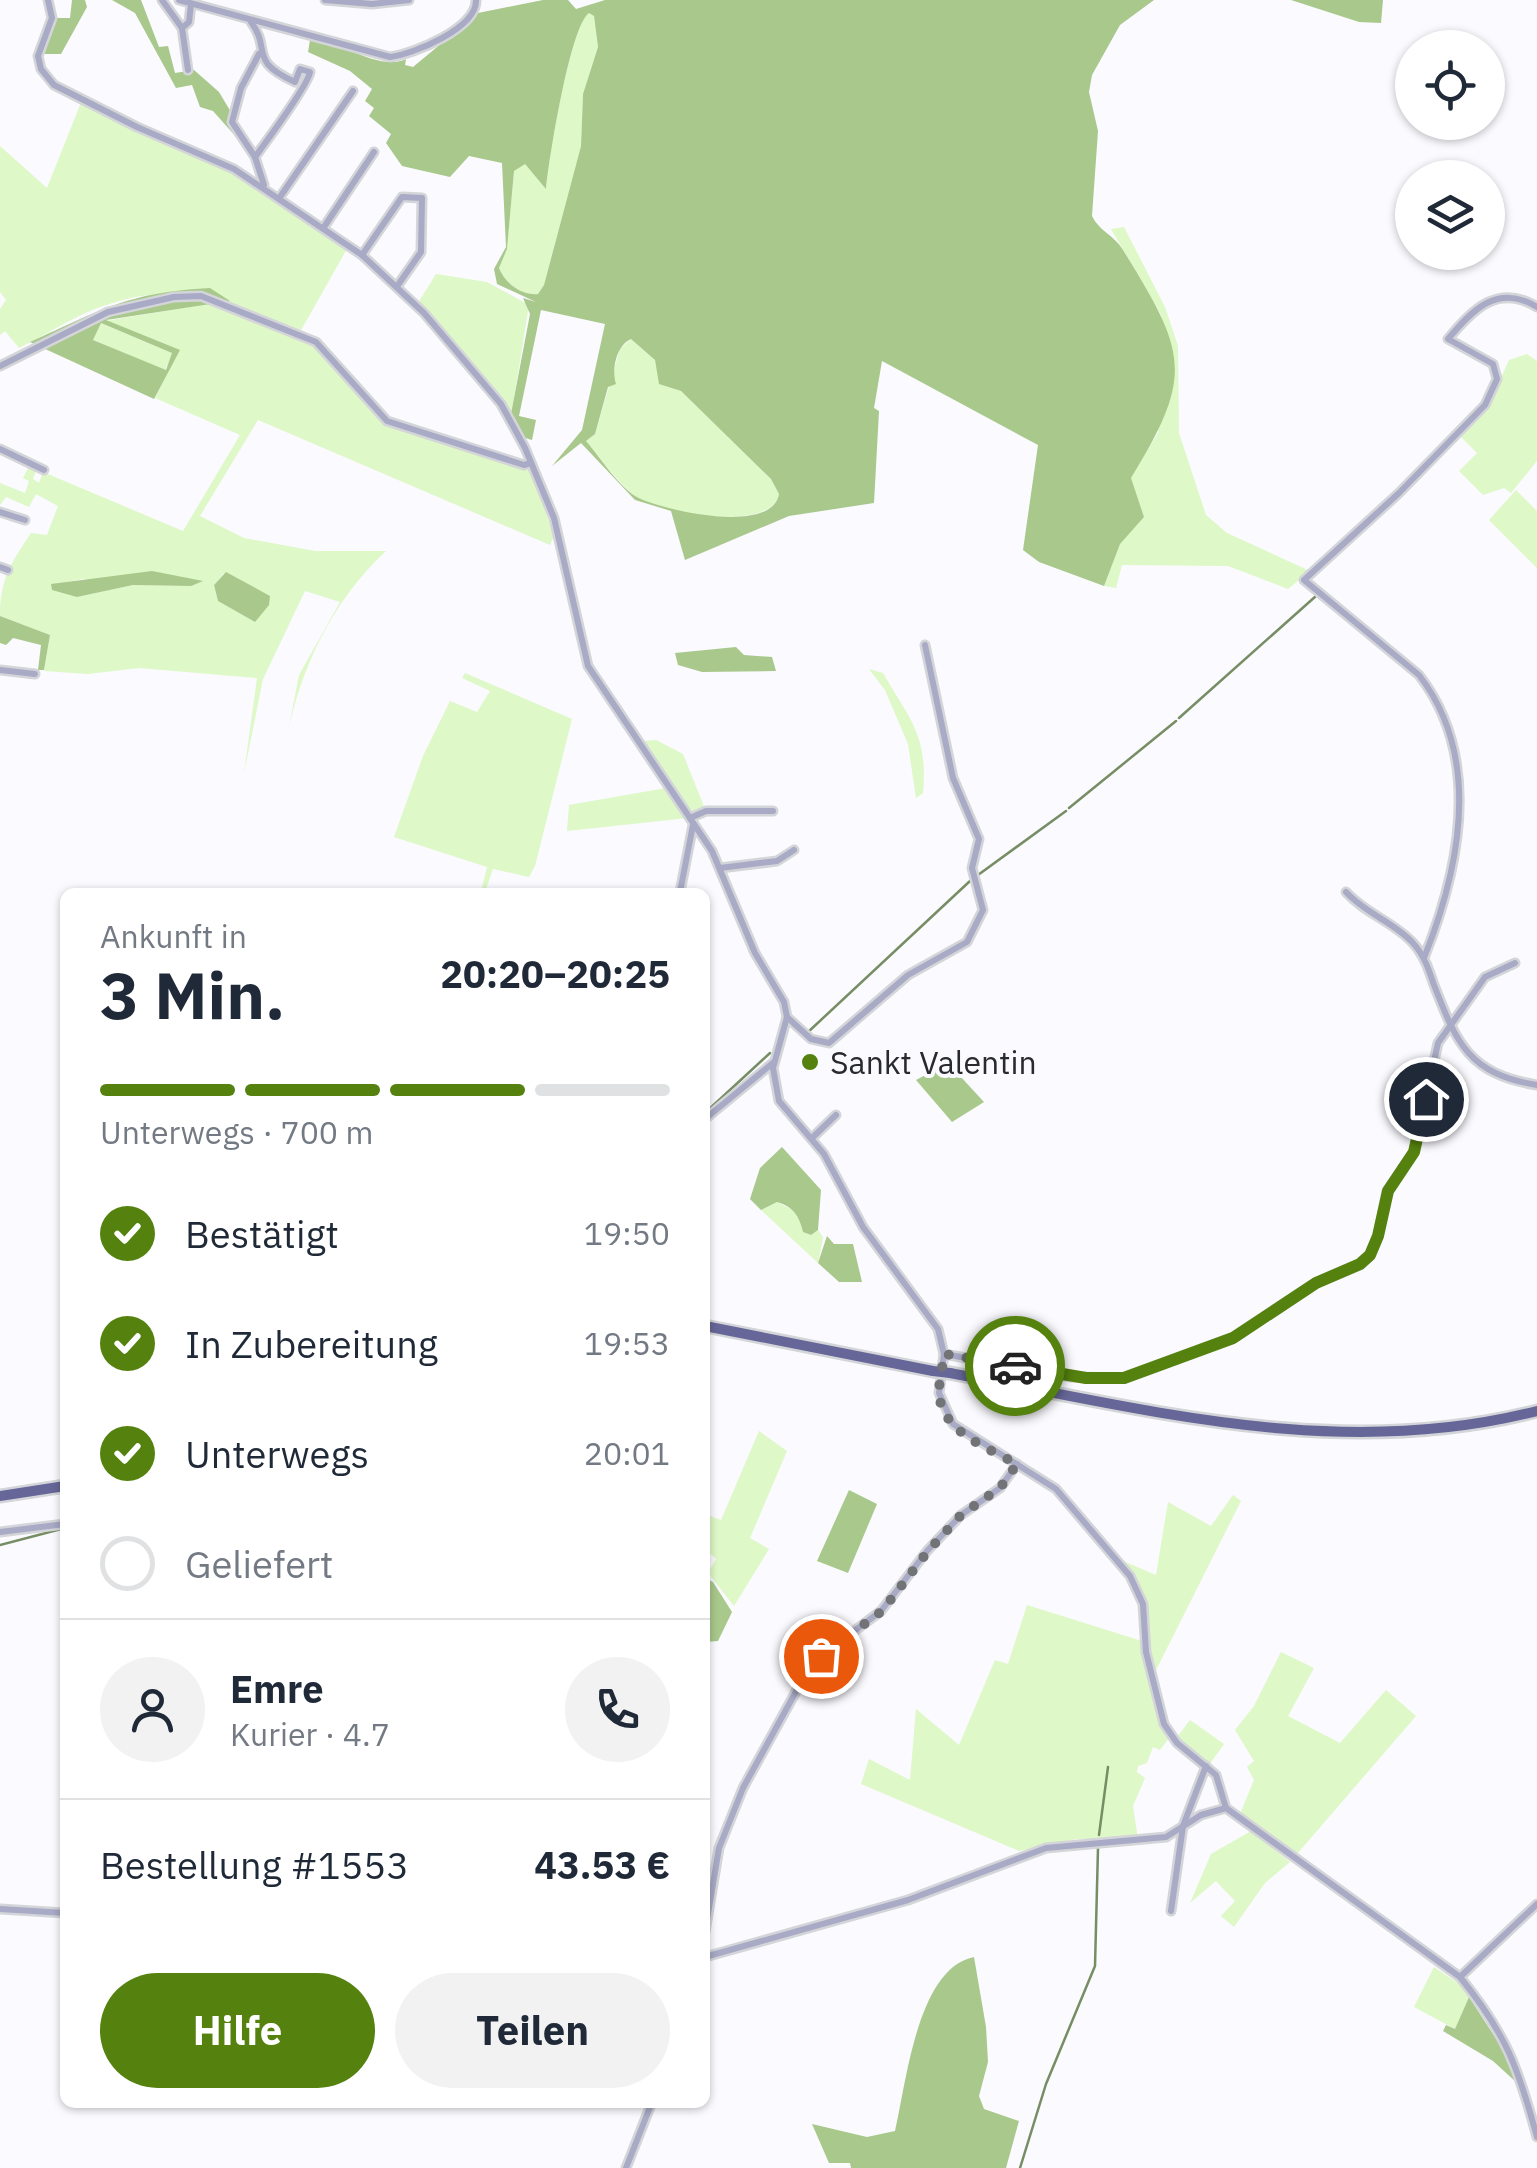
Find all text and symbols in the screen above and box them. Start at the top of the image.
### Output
map controls [1395,30,1505,270]
button: locate [1395,30,1505,140]
button: layers [1395,160,1505,270]
text: Ankunft in [100,915,247,957]
text: 20:20–20:25 [440,949,670,998]
text: 3 Min. [100,952,285,1037]
place label: Sankt Valentin [830,1041,1037,1083]
marker: Sankt Valentin [799,1051,821,1073]
pin [1384,1057,1469,1142]
icon: home [1399,1072,1454,1127]
text: Unterwegs · 700 m [100,1111,374,1153]
icon: check [100,1206,155,1261]
text: Bestätigt [185,1209,339,1258]
text: 19:50 [584,1212,670,1254]
icon: check [100,1316,155,1371]
courier [965,1316,1065,1416]
text: In Zubereitung [185,1319,438,1368]
text: 19:53 [584,1322,670,1364]
icon: car [988,1339,1043,1394]
icon: check [100,1426,155,1481]
text: Unterwegs [185,1429,369,1478]
text: 20:01 [584,1432,670,1474]
text: Geliefert [185,1539,333,1588]
pin [779,1614,864,1699]
icon: bag [794,1629,849,1684]
button: person [100,1657,205,1762]
button: phone [565,1657,670,1762]
text: Emre [230,1664,324,1713]
text: Kurier · 4.7 [230,1713,390,1755]
text: Bestellung #1553 [100,1840,409,1889]
text: 43.53 € [534,1840,670,1889]
button: Hilfe [100,1973,375,2088]
button: Teilen [395,1973,670,2088]

